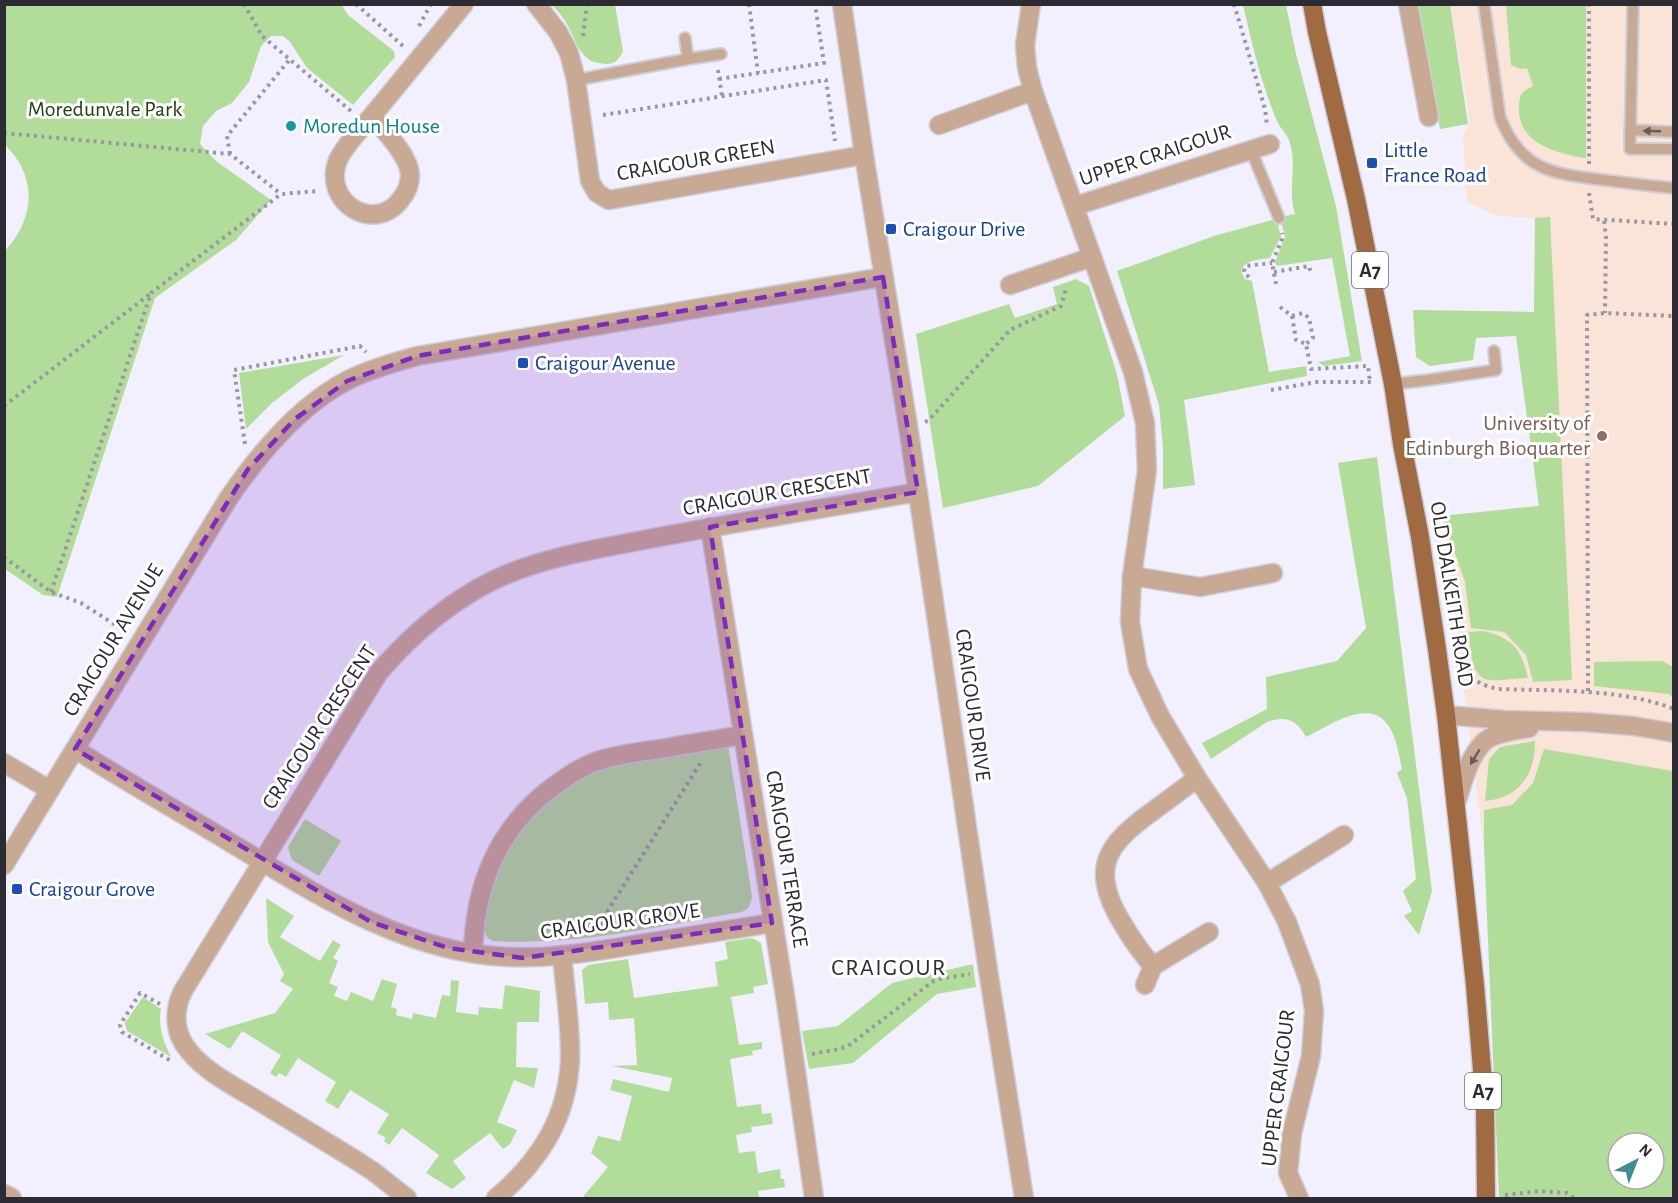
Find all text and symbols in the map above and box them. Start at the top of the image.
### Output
park label: Moredunvale Park [28,98,182,120]
place label: Moredun House [303,115,440,137]
marker: Moredun House [284,119,298,133]
street label: UPPER CRAIGOUR [1076,120,1234,190]
one-way arrow [1642,126,1661,135]
street label: CRAIGOUR GREEN [615,135,777,185]
place label: Little France Road [1384,139,1487,186]
marker: Little France Road [1365,156,1379,170]
place label: Craigour Drive [903,218,1025,240]
marker: Craigour Drive [884,222,898,236]
road number: A7 [1352,252,1388,288]
place label: Craigour Avenue [535,352,676,374]
marker: Craigour Avenue [516,356,530,370]
place label: University of Edinburgh Bioquarter [1405,412,1591,459]
marker: University of Edinburgh Bioquarter [1595,429,1609,443]
street label: CRAIGOUR CRESCENT [681,465,873,519]
street label: OLD DALKEITH ROAD [1427,500,1477,688]
street label: CRAIGOUR AVENUE [59,560,167,720]
street label: CRAIGOUR DRIVE [951,627,995,783]
street label: CRAIGOUR CRESCENT [258,641,380,813]
one-way arrow [1469,749,1480,765]
street label: CRAIGOUR TERRACE [762,769,812,949]
place label: Craigour Grove [29,878,155,900]
marker: Craigour Grove [10,882,24,896]
street label: CRAIGOUR GROVE [539,899,701,943]
district label: CRAIGOUR [831,956,947,980]
street label: UPPER CRAIGOUR [1257,1008,1299,1168]
road number: A7 [1465,1073,1501,1109]
north arrow [1606,1131,1666,1191]
text: N [1636,1141,1655,1160]

